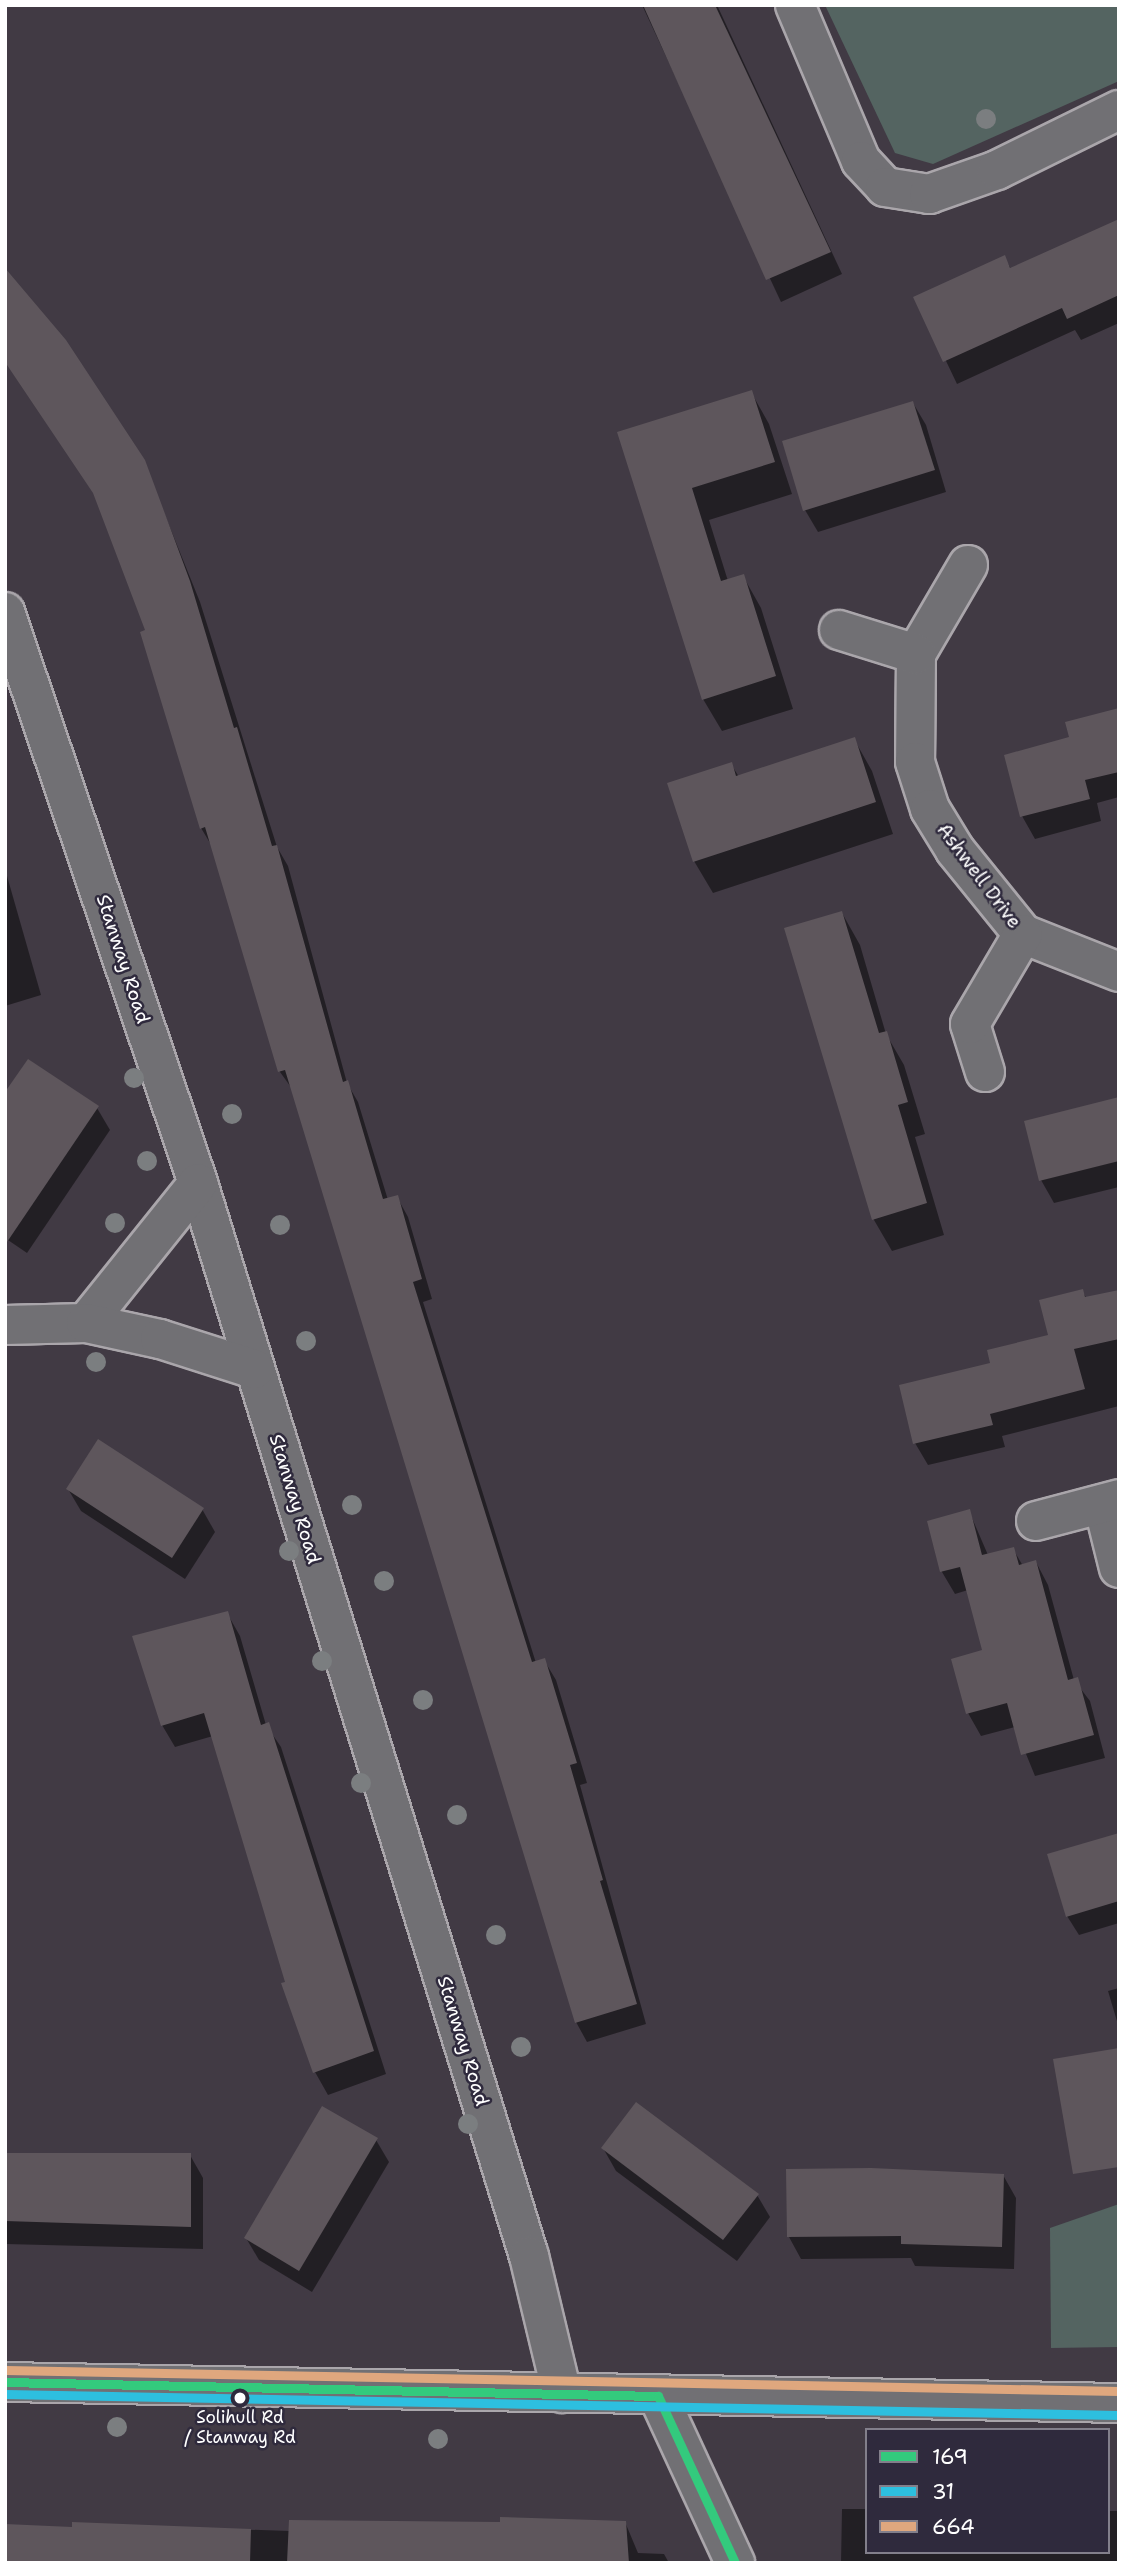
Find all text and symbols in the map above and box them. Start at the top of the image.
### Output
street label: Ashwell Drive [932,819,1026,933]
street label: Stanway Road [91,892,155,1026]
street label: Stanway Road [264,1431,326,1567]
street label: Stanway Road [432,1973,494,2109]
marker: Solihull Rd / Stanway Rd [233,2391,247,2405]
place label: Solihull Rd / Stanway Rd [184,2408,296,2448]
legend [865,2428,1110,2554]
text: 169 [932,2443,968,2471]
text: 31 [932,2478,954,2506]
text: 664 [932,2513,975,2541]

